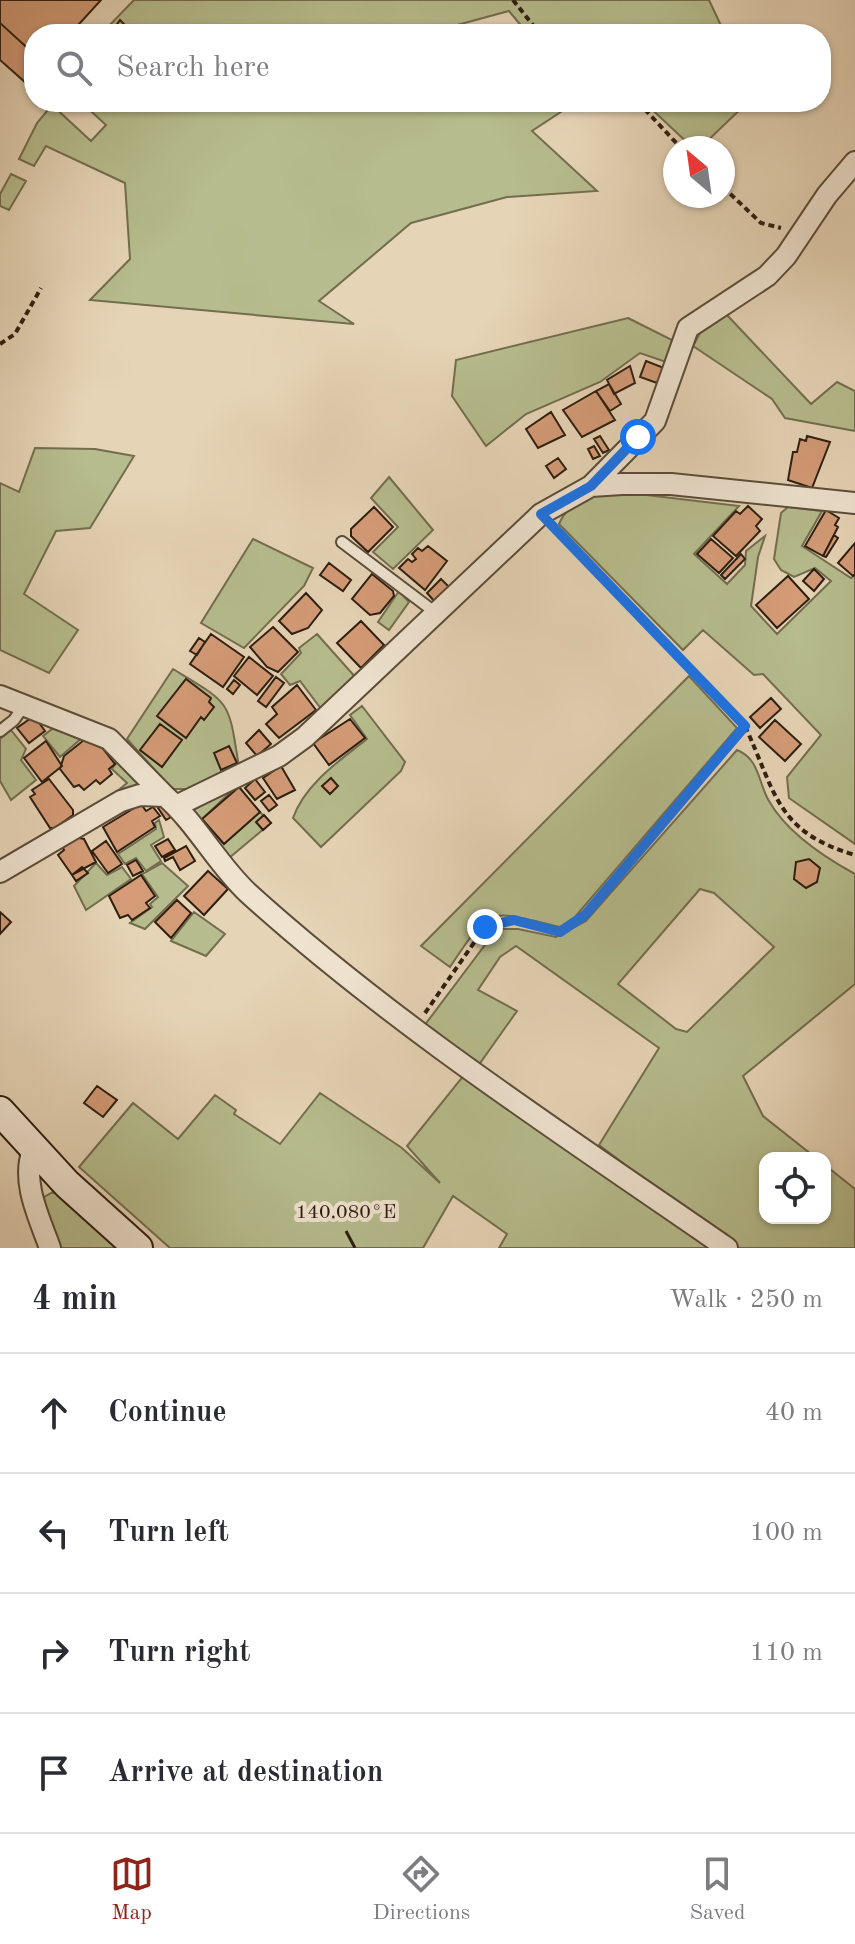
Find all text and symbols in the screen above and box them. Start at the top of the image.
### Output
search box [24,24,831,112]
icon: search [52,46,96,90]
text: Search here [116,53,270,83]
north arrow [663,136,735,208]
route start [620,419,656,455]
route end [467,909,503,945]
map controls [759,1152,831,1224]
button: locate [759,1152,831,1224]
text: 140.080°E [296,1203,396,1223]
text: 4 min [32,1283,117,1317]
text: Walk · 250 m [669,1287,823,1313]
icon: ahead [32,1391,76,1435]
text: Continue [108,1398,227,1428]
text: 40 m [765,1400,823,1426]
icon: left [32,1511,76,1555]
text: Turn left [108,1518,229,1548]
text: 100 m [750,1520,823,1546]
icon: right [32,1631,76,1675]
text: Turn right [108,1638,250,1668]
text: 110 m [750,1640,823,1666]
icon: arrive [32,1751,76,1795]
text: Arrive at destination [108,1758,383,1788]
tab: Map [110,1852,154,1927]
tab: Directions [373,1852,470,1927]
tab: Saved [689,1852,745,1927]

